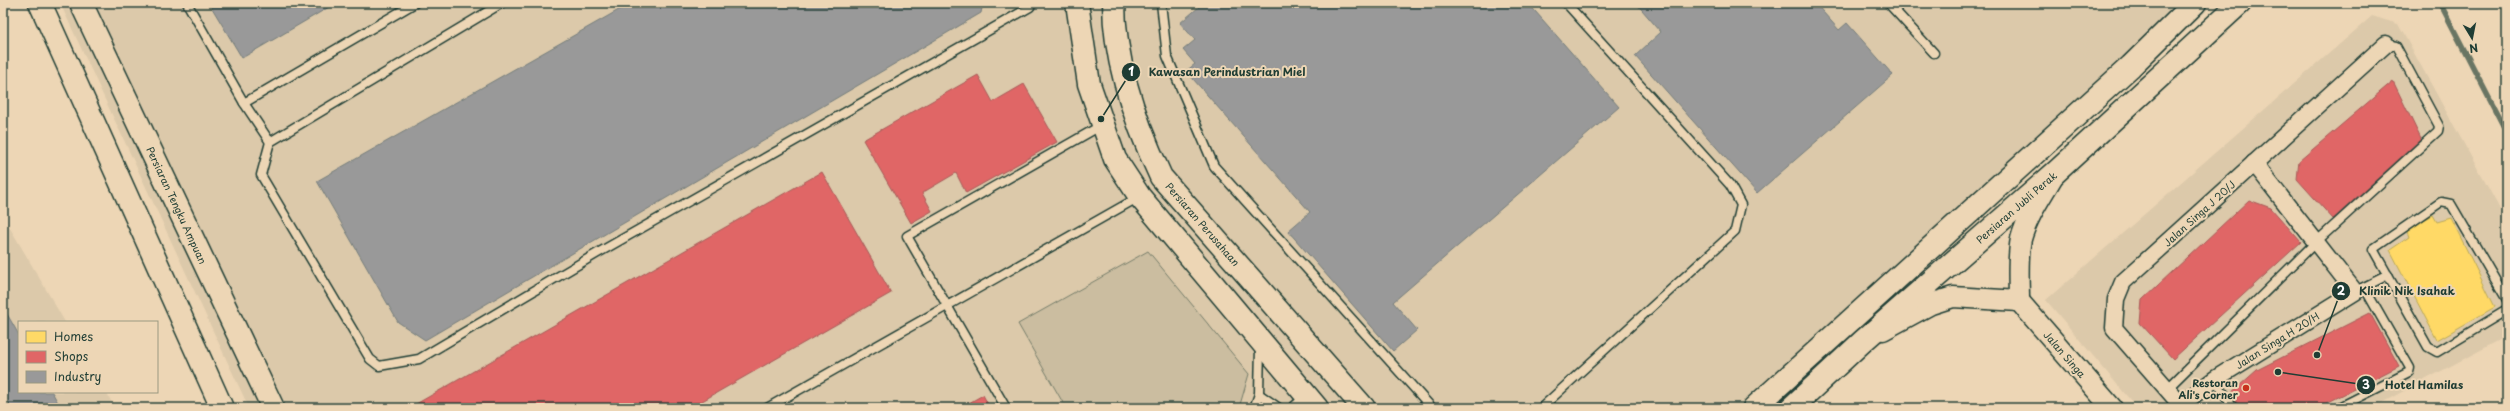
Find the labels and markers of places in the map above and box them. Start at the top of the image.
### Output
callout: Kawasan Perindustrian Miel [1121,60,1314,83]
callout: Klinik Nik Isahak [2331,279,2463,302]
callout: Hotel Hamilas [2356,373,2471,396]
place label: Restoran Ali's Corner [2179,375,2239,402]
marker: Restoran Ali's Corner [2241,383,2251,393]

